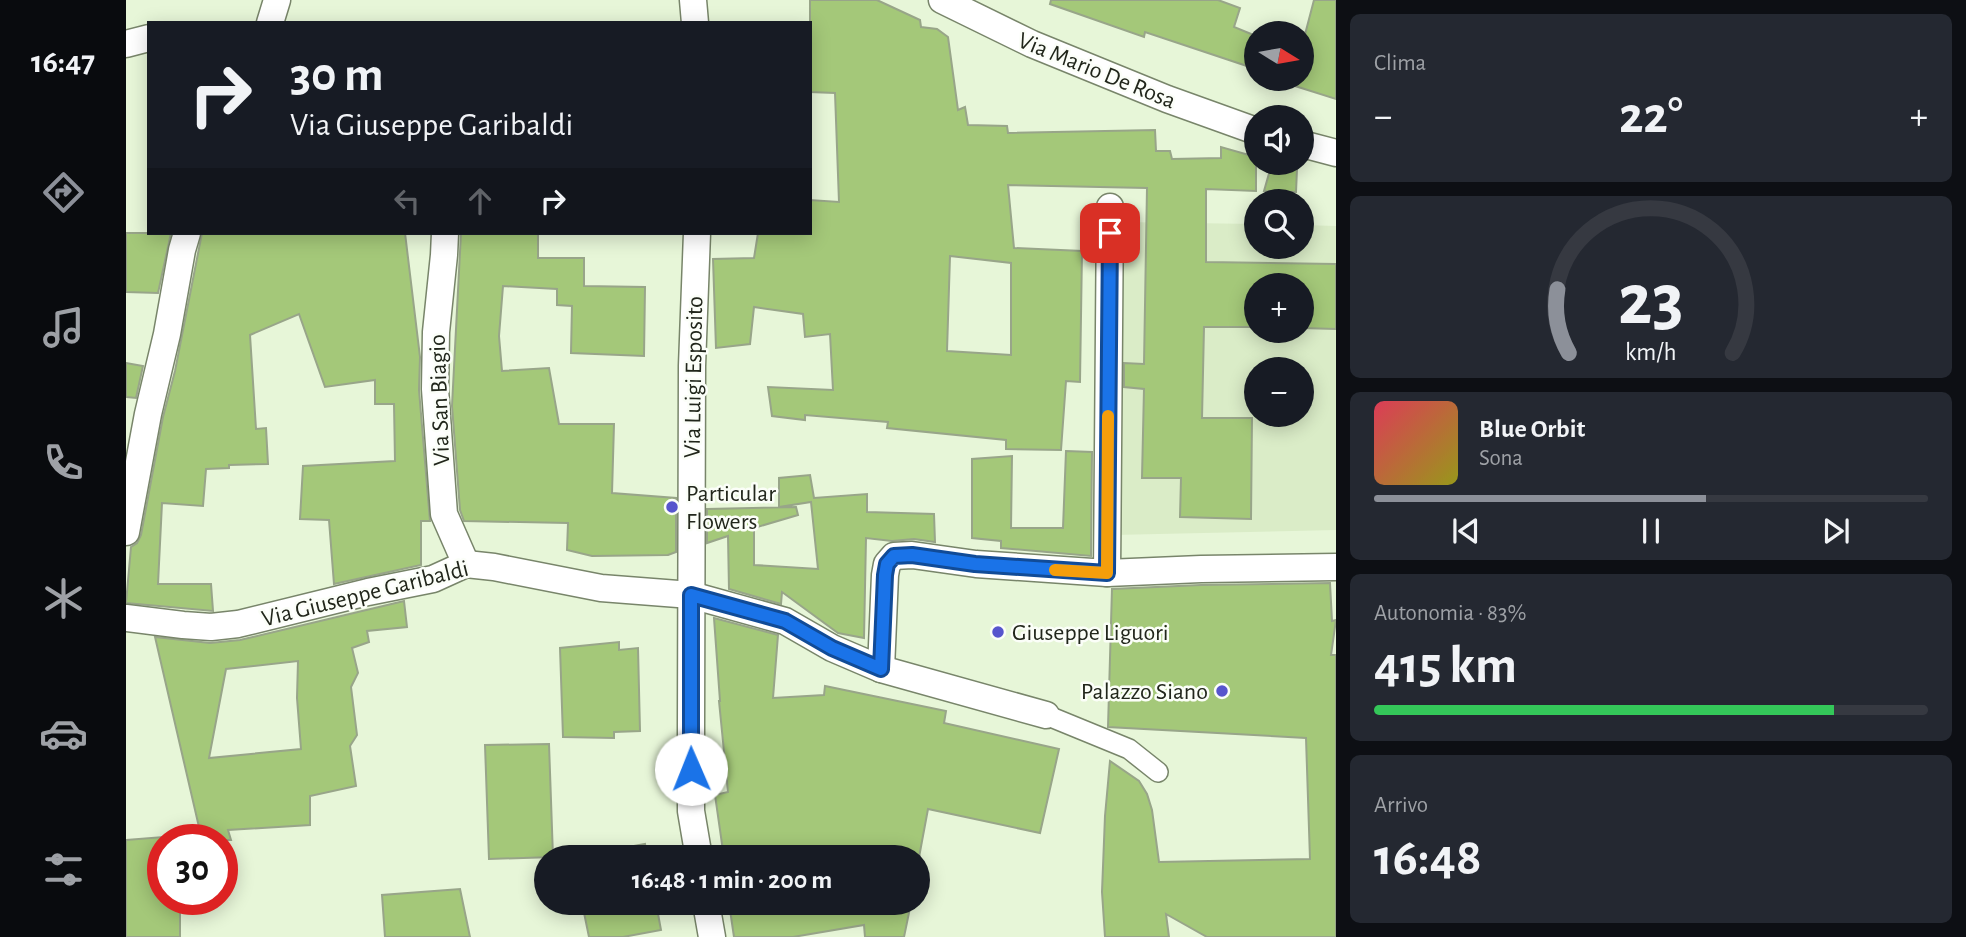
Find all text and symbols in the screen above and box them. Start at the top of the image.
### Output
north arrow [1244,21,1314,91]
map controls [1244,21,1314,427]
street label: Via Mario De Rosa [1014,28,1179,114]
text: 16:47 [31,46,95,78]
icon: right [175,49,266,140]
text: 30 m [290,51,384,100]
text: Clima [1374,52,1426,75]
text: 22° [1619,90,1683,142]
text: − [1374,98,1392,136]
text: + [1910,98,1928,136]
button: sound [1244,105,1314,175]
text: Via Giuseppe Garibaldi [290,109,573,141]
icon: directions [39,168,88,217]
icon: left [388,182,426,220]
icon: ahead [461,182,499,220]
icon: right [534,182,572,220]
button: search [1244,189,1314,259]
pin [1080,203,1140,263]
icon: arrive [1091,214,1129,252]
text: 23 [1618,265,1684,338]
button: + [1244,273,1314,343]
street label: Via Luigi Esposito [681,296,707,458]
icon: music [39,303,88,352]
street label: Via San Biagio [426,334,454,466]
text: km/h [1625,340,1677,365]
button: − [1244,357,1314,427]
text: Blue Orbit [1479,416,1585,442]
icon: phone [39,438,88,487]
text: Sona [1479,447,1523,470]
place label: Particular Flowers [686,482,776,534]
marker: Particular Flowers [664,499,680,515]
icon: previous [1447,512,1485,550]
icon: pause [1632,512,1670,550]
icon: next [1817,512,1855,550]
street label: Via Giuseppe Garibaldi [259,557,471,631]
icon: climate [39,574,88,623]
text: Autonomia · 83% [1374,602,1526,625]
place label: Giuseppe Liguori [1012,621,1169,645]
marker: Giuseppe Liguori [990,624,1006,640]
text: 415 km [1374,640,1517,692]
place label: Palazzo Siano [1081,680,1208,704]
marker: Palazzo Siano [1214,683,1230,699]
icon: car [39,709,88,758]
position arrow [654,732,728,806]
text: Arrivo [1374,794,1428,817]
speed limit sign: 30 [147,824,238,915]
text: 16:48 [1374,832,1482,884]
icon: filters [39,845,88,894]
text: 16:48 · 1 min · 200 m [632,867,832,893]

